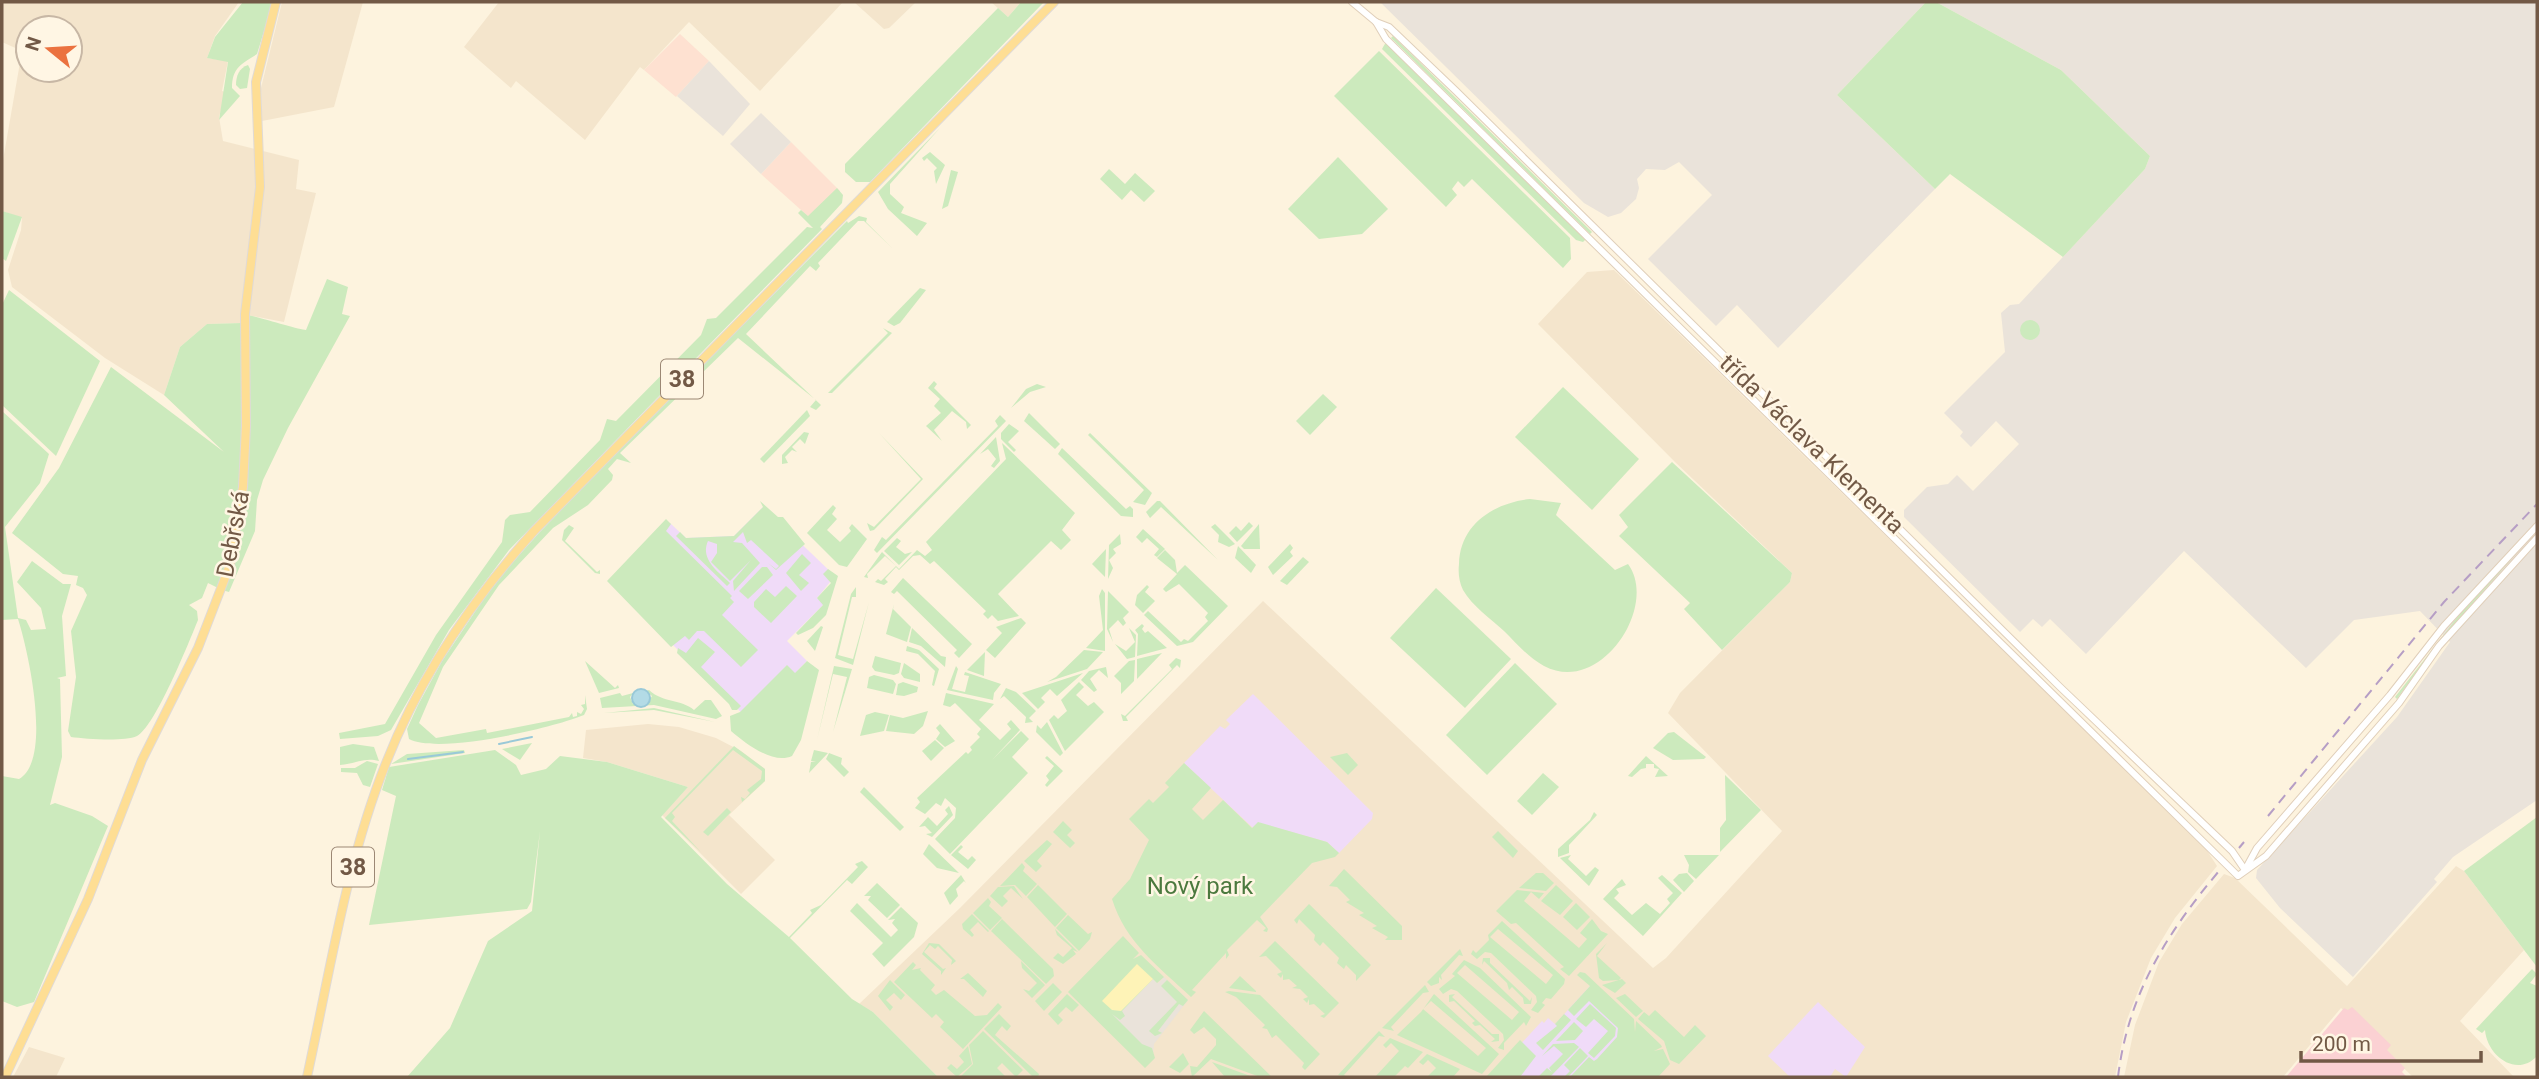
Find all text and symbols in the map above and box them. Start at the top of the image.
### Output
north arrow [14,14,84,84]
text: N [20,34,46,54]
street label: třída Václava Klementa [1714,349,1910,539]
road number: 38 [661,360,703,398]
street label: Debřská [211,488,255,580]
road number: 38 [332,848,374,887]
park label: Nový park [1147,872,1254,900]
scale bar [2301,1020,2481,1064]
text: 200 m [2312,1032,2371,1056]

